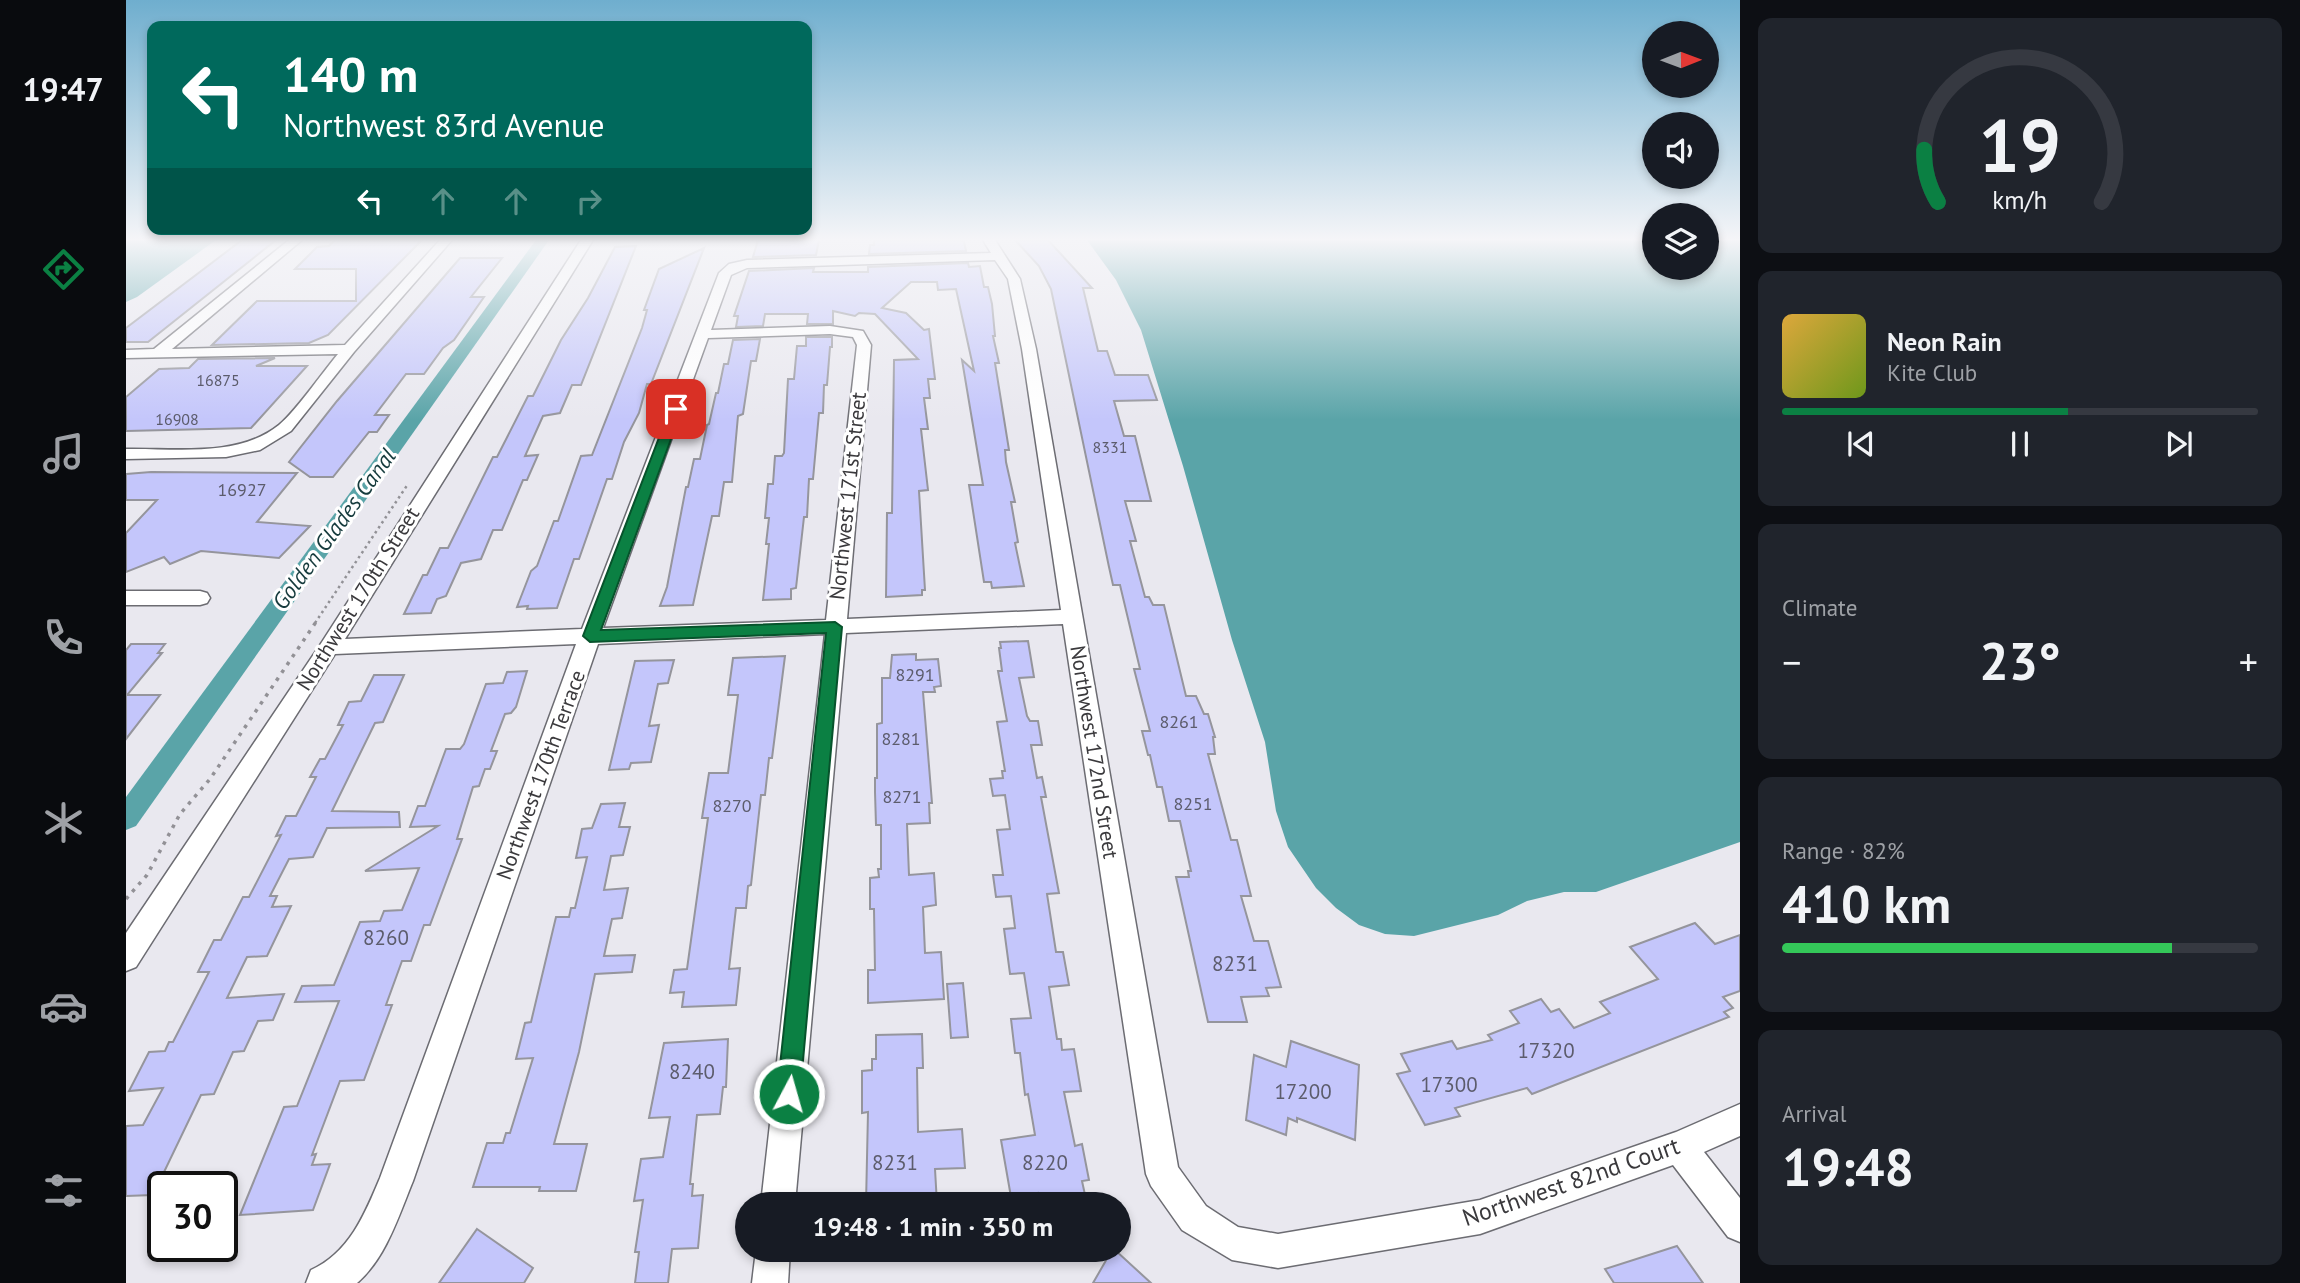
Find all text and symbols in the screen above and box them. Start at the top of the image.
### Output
north arrow [1642,21,1718,98]
map controls [1642,21,1719,280]
text: 140 m [283,42,418,106]
icon: left [168,49,259,140]
text: 19:47 [22,68,104,110]
text: 19 [1979,98,2061,192]
text: Northwest 83rd Avenue [283,104,605,146]
button: sound [1642,112,1719,189]
icon: left [351,182,389,220]
icon: ahead [424,182,462,220]
icon: ahead [497,182,535,220]
icon: right [570,182,608,220]
text: km/h [1993,183,2047,215]
button: layers [1642,203,1719,280]
icon: directions [39,245,88,294]
text: Neon Rain [1887,325,2002,358]
text: Kite Club [1887,358,1977,387]
house number: 16875 [196,370,240,390]
pin [646,379,706,439]
icon: arrive [657,390,695,428]
street label: Northwest 171st Street [823,391,872,601]
house number: 16908 [155,409,199,429]
icon: previous [1842,425,1880,463]
icon: pause [2001,425,2039,463]
icon: next [2160,425,2198,463]
icon: music [39,429,88,478]
house number: 8331 [1093,437,1127,457]
water label: Golden Glades Canal [265,442,402,615]
house number: 16927 [217,478,267,501]
street label: Northwest 170th Street [290,502,425,696]
text: Climate [1782,593,1857,622]
icon: phone [39,613,88,662]
text: 23° [1979,627,2061,694]
text: − [1782,637,1801,686]
text: + [2239,637,2258,686]
street label: Northwest 172nd Street [1064,643,1125,860]
house number: 8291 [895,663,935,686]
street label: Northwest 170th Terrace [490,666,591,883]
house number: 8261 [1159,710,1199,733]
house number: 8281 [881,727,921,750]
house number: 8271 [882,785,922,808]
house number: 8251 [1173,792,1213,815]
house number: 8270 [712,794,752,817]
icon: climate [39,798,88,847]
text: Range · 82% [1782,836,1905,865]
text: 410 km [1782,870,1951,937]
house number: 8260 [363,924,409,951]
house number: 8231 [1212,950,1258,977]
icon: car [39,982,88,1031]
house number: 17320 [1517,1037,1575,1064]
position arrow [752,1057,826,1131]
house number: 8240 [669,1058,715,1085]
house number: 17300 [1420,1071,1478,1098]
house number: 17200 [1274,1078,1332,1105]
text: Arrival [1782,1099,1846,1128]
street label: Northwest 82nd Court [1458,1130,1684,1233]
text: 19:48 [1782,1133,1914,1200]
house number: 8231 [872,1149,918,1176]
house number: 8220 [1022,1149,1068,1176]
icon: filters [39,1166,88,1215]
speed limit sign: 30 [147,1171,238,1262]
text: 19:48 · 1 min · 350 m [813,1210,1053,1243]

